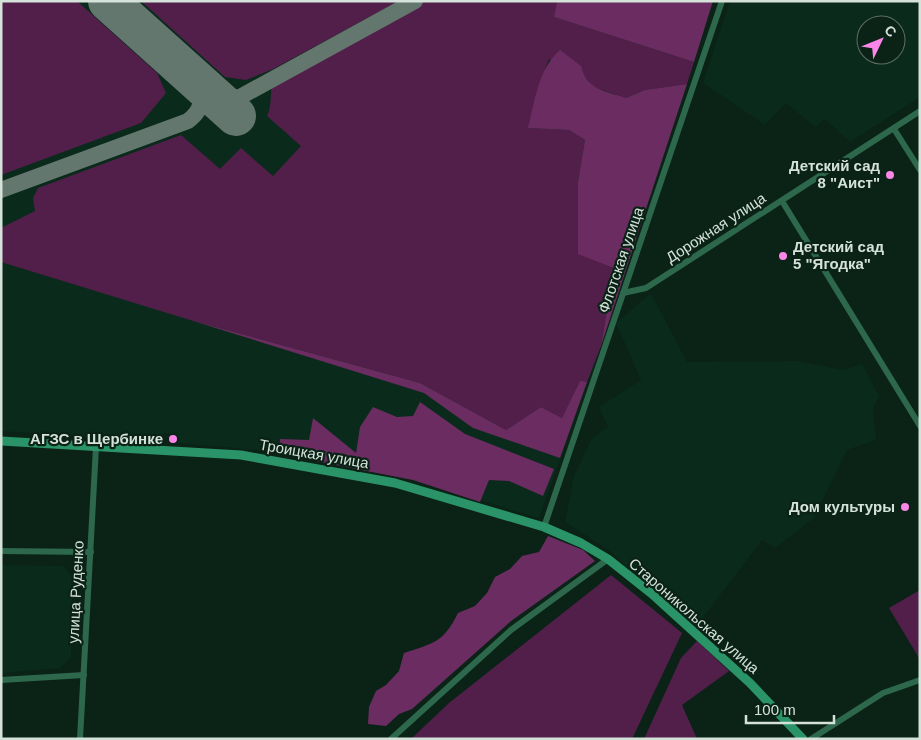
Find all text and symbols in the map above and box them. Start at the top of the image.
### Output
north arrow [856,15,906,65]
text: С [881,22,900,40]
place label: Детский сад 8 "Аист" [789,157,880,191]
marker: Детский сад 8 "Аист" [884,169,896,181]
street label: Дорожная улица [663,189,769,266]
street label: Флотская улица [594,204,647,315]
place label: Детский сад 5 "Ягодка" [793,238,884,272]
marker: Детский сад 5 "Ягодка" [777,250,789,262]
place label: АГЗС в Щербинке [30,430,163,447]
marker: АГЗС в Щербинке [167,433,179,445]
street label: Троицкая улица [258,436,371,472]
place label: Дом культуры [789,498,895,515]
marker: Дом культуры [899,501,911,513]
street label: улица Руденко [64,540,87,644]
street label: Староникольская улица [626,554,763,677]
scale bar [746,692,834,724]
text: 100 m [754,701,796,718]

